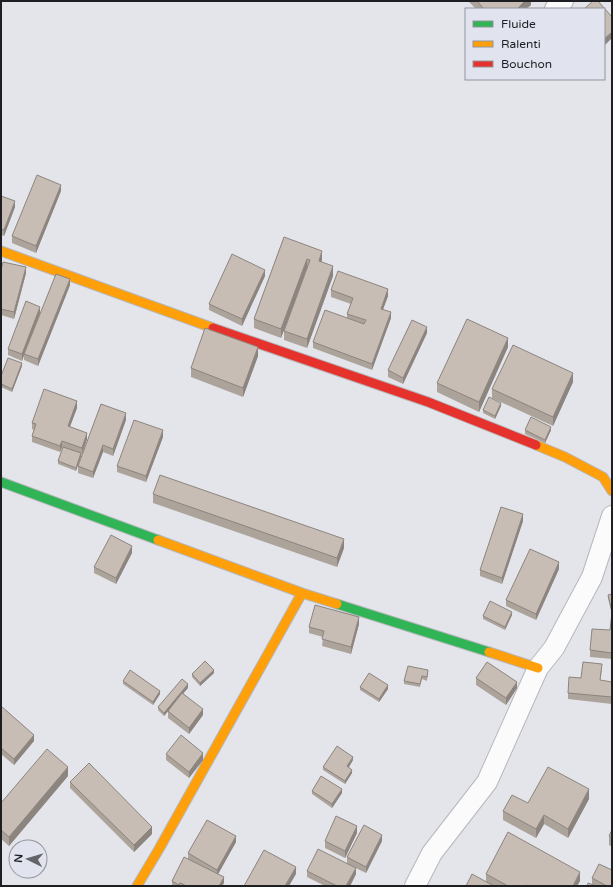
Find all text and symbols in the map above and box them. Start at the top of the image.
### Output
legend [465,8,605,80]
text: Fluide [501,17,536,31]
text: Ralenti [501,37,541,51]
text: Bouchon [501,57,552,71]
north arrow [8,839,48,879]
text: N [12,853,25,863]

